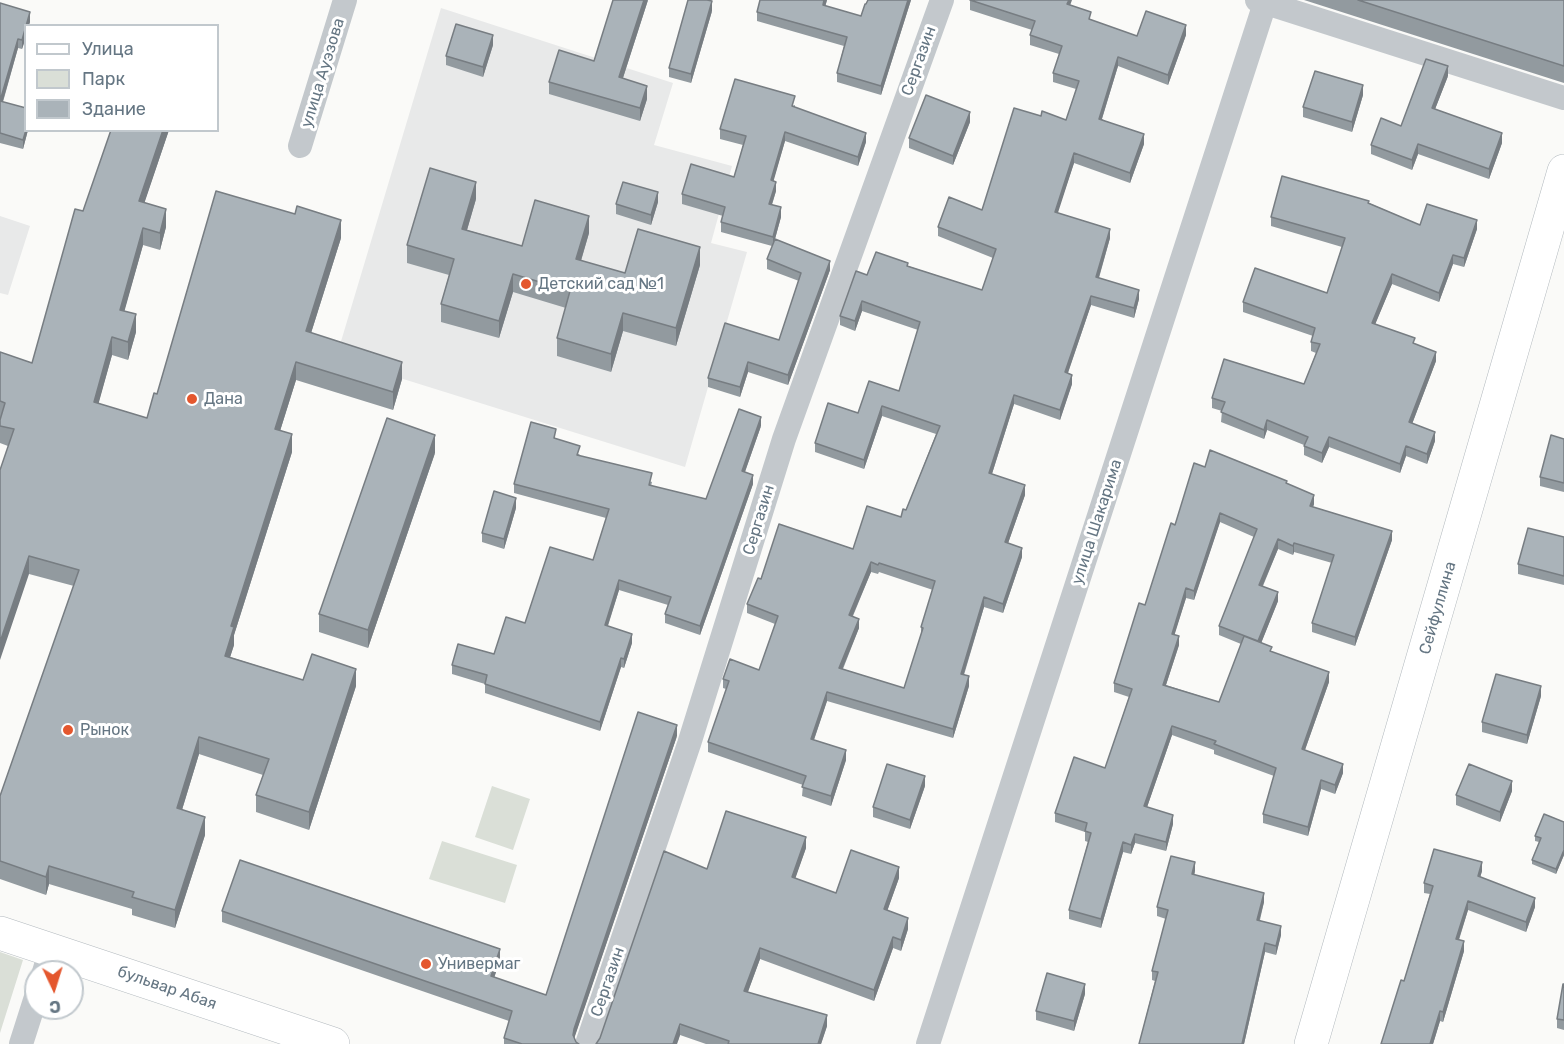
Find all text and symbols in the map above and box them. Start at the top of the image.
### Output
street label: улица Ауэзова [297,16,349,130]
legend [24,24,219,132]
street label: Сергазин [898,24,940,98]
text: Улица [82,38,134,60]
text: Парк [82,68,125,90]
text: Здание [82,98,146,120]
place label: Детский сад №1 [538,274,664,294]
marker: Детский сад №1 [519,277,533,291]
place label: Дана [204,389,243,409]
marker: Дана [185,392,199,406]
street label: улица Шакарима [1068,457,1126,587]
street label: Сергазин [739,483,779,557]
street label: Сейфуллина [1416,559,1460,657]
place label: Рынок [80,720,129,740]
marker: Рынок [61,723,75,737]
street label: Сергазин [587,945,629,1019]
place label: Универмаг [438,954,520,974]
marker: Универмаг [419,957,433,971]
north arrow [24,960,84,1020]
street label: бульвар Абая [115,962,219,1014]
text: С [49,997,61,1016]

